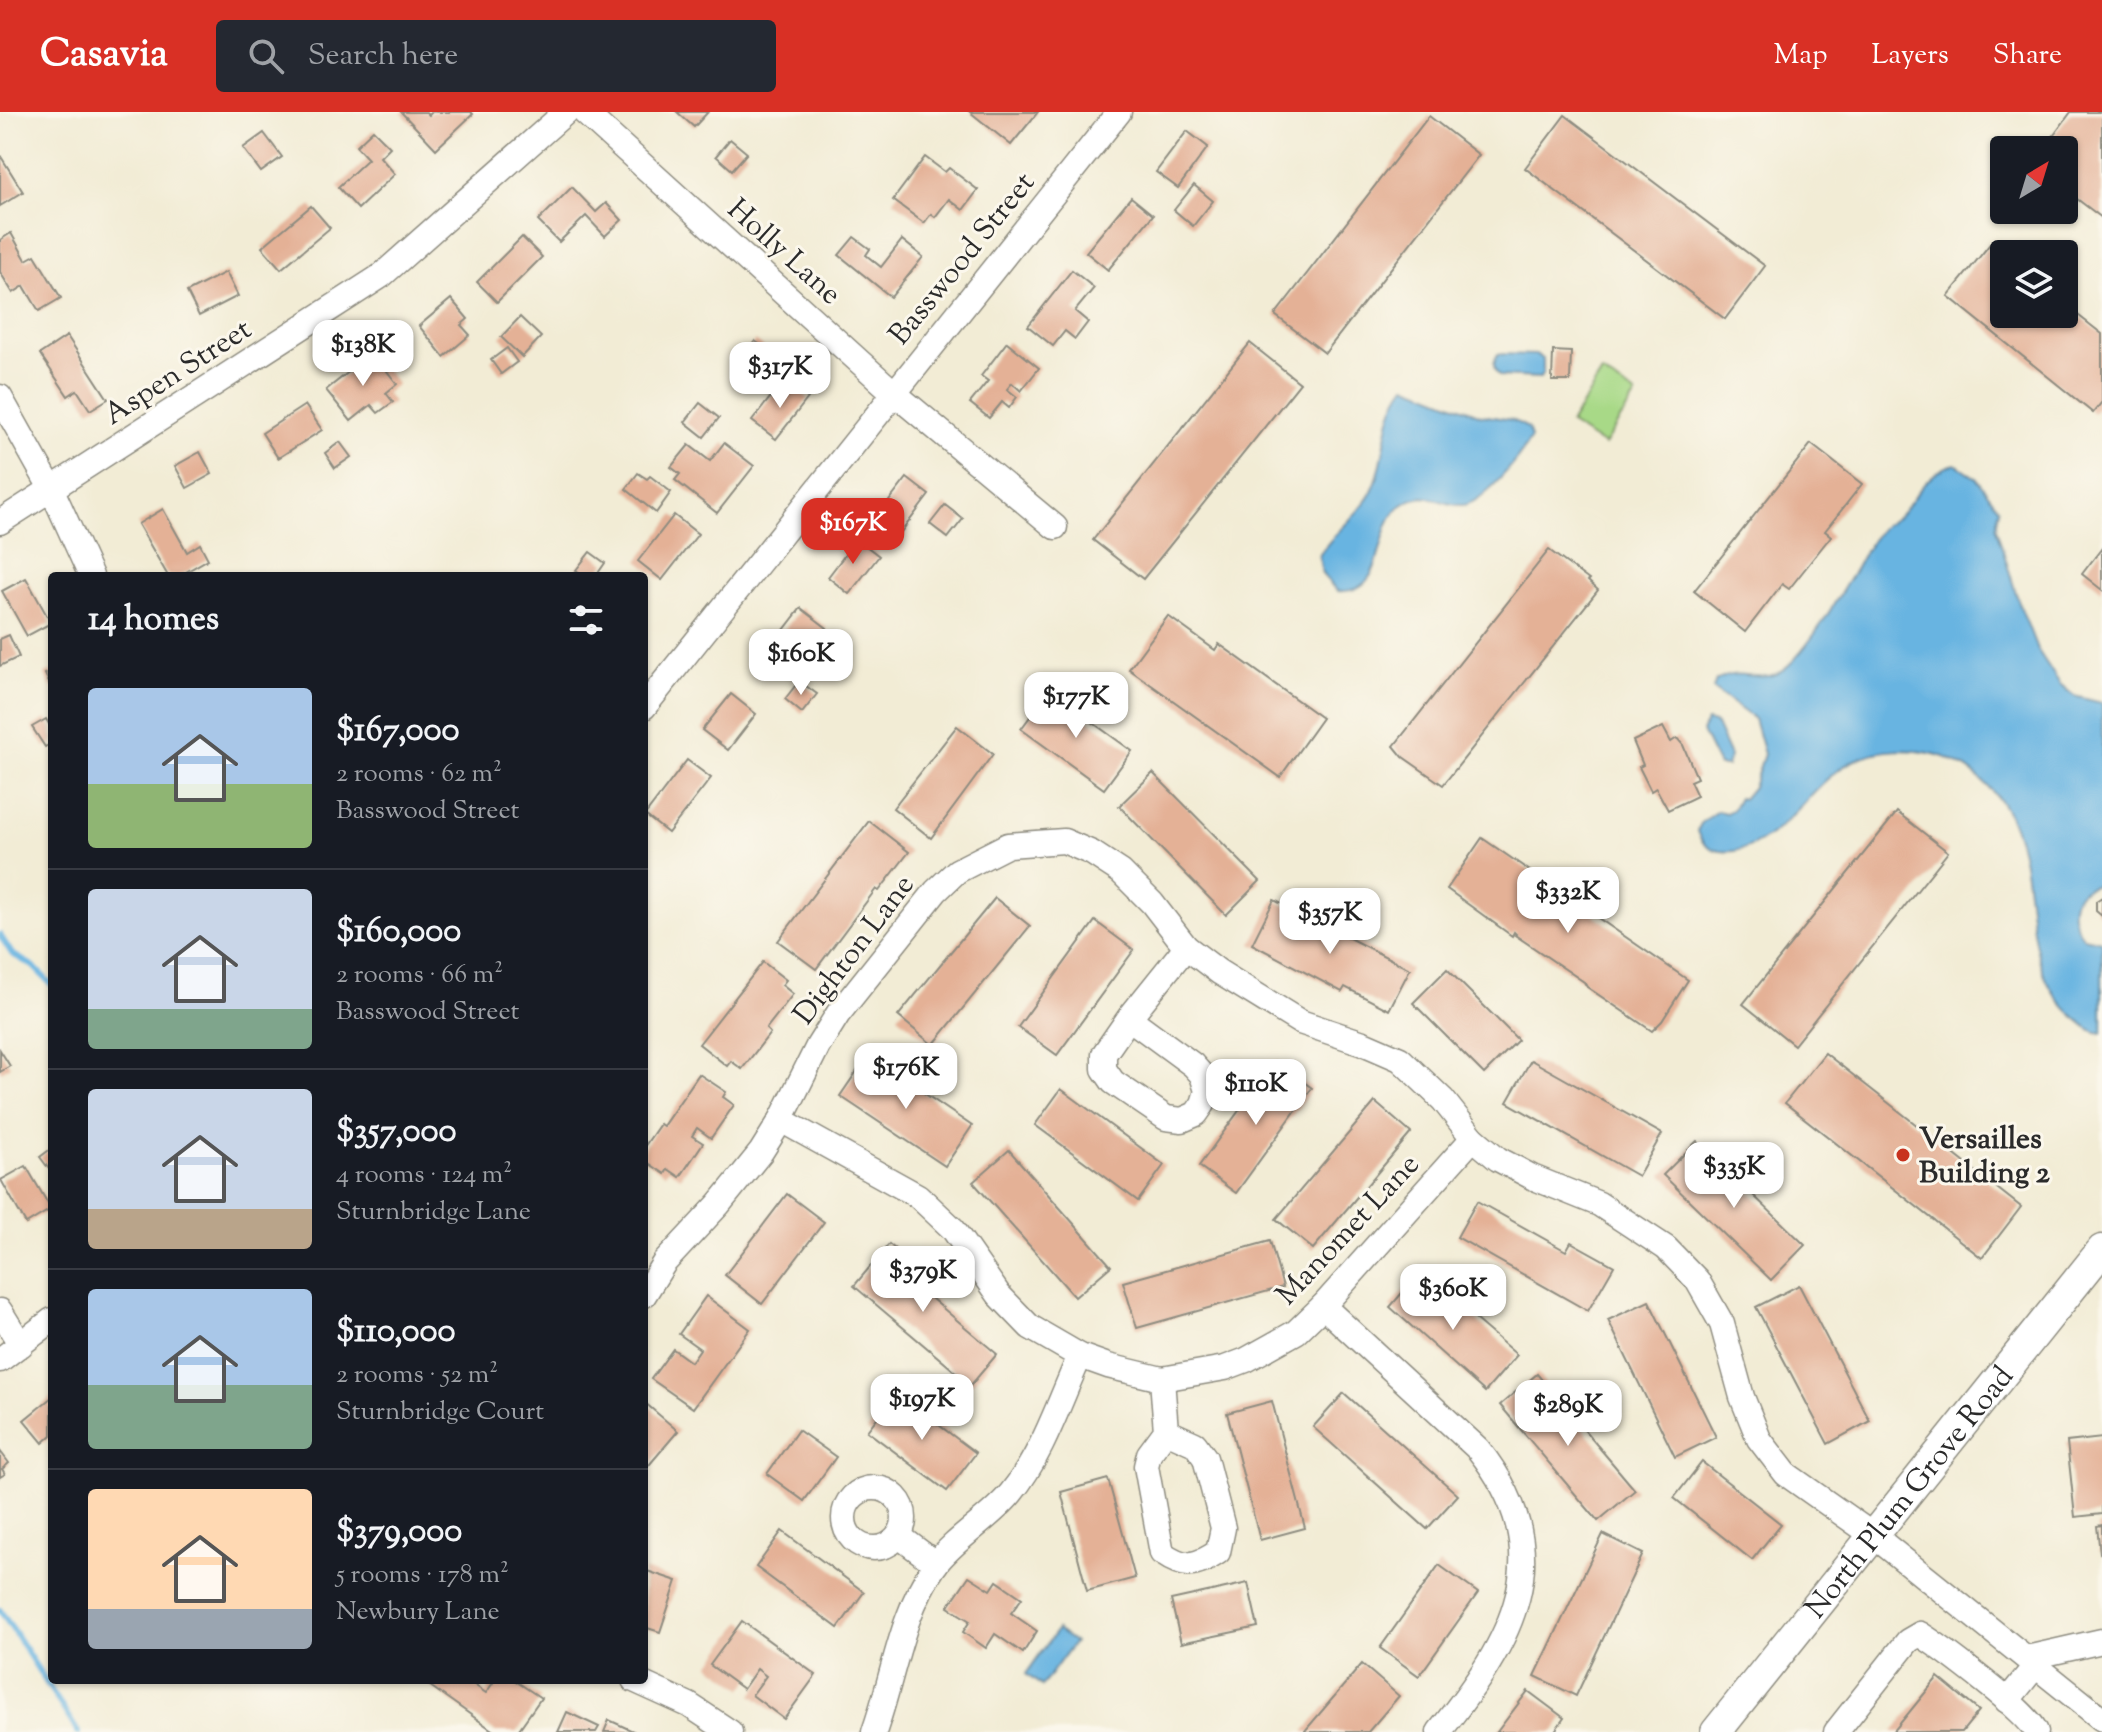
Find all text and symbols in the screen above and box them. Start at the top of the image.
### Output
search box [216,20,776,92]
text: Casavia [40,29,168,83]
icon: search [244,34,288,78]
text: Search here [308,35,458,78]
text: Map [1774,36,1827,76]
text: Layers [1871,36,1949,76]
text: Share [1993,36,2062,76]
north arrow [1990,136,2078,224]
map controls [1990,136,2078,328]
street label: Basswood Street [880,164,1046,355]
street label: Holly Lane [717,190,850,316]
button: layers [1990,240,2078,328]
street label: Aspen Street [96,309,261,437]
pin: $138K [307,320,419,388]
text: $138K [330,327,396,364]
pin: $317K [724,342,836,410]
text: $317K [747,349,813,386]
pin: $167K [797,498,909,566]
text: $167K [819,505,887,542]
text: 14 homes [88,596,219,645]
icon: filters [564,598,608,642]
pin: $160K [745,629,857,697]
text: $160K [767,636,835,673]
pin: $177K [1020,672,1132,740]
text: $177K [1042,679,1110,716]
text: $167,000 [336,707,460,756]
icon: home [152,720,248,816]
text: 2 rooms · 62 m² [336,756,502,793]
text: Basswood Street [336,793,519,830]
street label: Dighton Lane [784,866,926,1035]
pin: $332K [1512,867,1624,935]
text: $332K [1535,874,1601,911]
pin: $357K [1274,888,1386,956]
text: $357K [1297,895,1363,932]
text: $160,000 [336,908,461,957]
icon: home [152,921,248,1017]
text: 2 rooms · 66 m² [336,957,503,994]
text: Basswood Street [336,994,519,1031]
pin: $176K [850,1043,962,1111]
text: $176K [872,1050,940,1087]
pin: $110K [1200,1059,1312,1127]
text: $110K [1224,1066,1288,1103]
text: $357,000 [336,1108,456,1157]
place label: Versailles Building 2 [1919,1119,2050,1196]
icon: home [152,1121,248,1217]
pin: $335K [1678,1142,1790,1210]
street label: Manomet Lane [1267,1145,1431,1316]
marker: Versailles Building 2 [1894,1146,1912,1164]
text: $335K [1703,1149,1765,1186]
text: 4 rooms · 124 m² [336,1157,512,1194]
text: Sturnbridge Lane [336,1194,531,1231]
pin: $379K [867,1246,979,1314]
text: $379K [889,1253,957,1290]
pin: $360K [1397,1264,1509,1332]
text: $360K [1418,1271,1488,1308]
text: $110,000 [336,1308,455,1357]
icon: home [152,1321,248,1417]
text: 2 rooms · 52 m² [336,1357,498,1394]
street label: North Plum Grove Road [1796,1358,2025,1629]
pin: $197K [866,1374,978,1442]
pin: $289K [1512,1380,1624,1448]
text: $197K [889,1381,955,1418]
text: $289K [1533,1387,1603,1424]
text: Sturnbridge Court [336,1394,544,1431]
text: $379,000 [336,1508,462,1557]
icon: home [152,1521,248,1617]
text: 5 rooms · 178 m² [336,1557,509,1594]
text: Newbury Lane [336,1594,500,1631]

